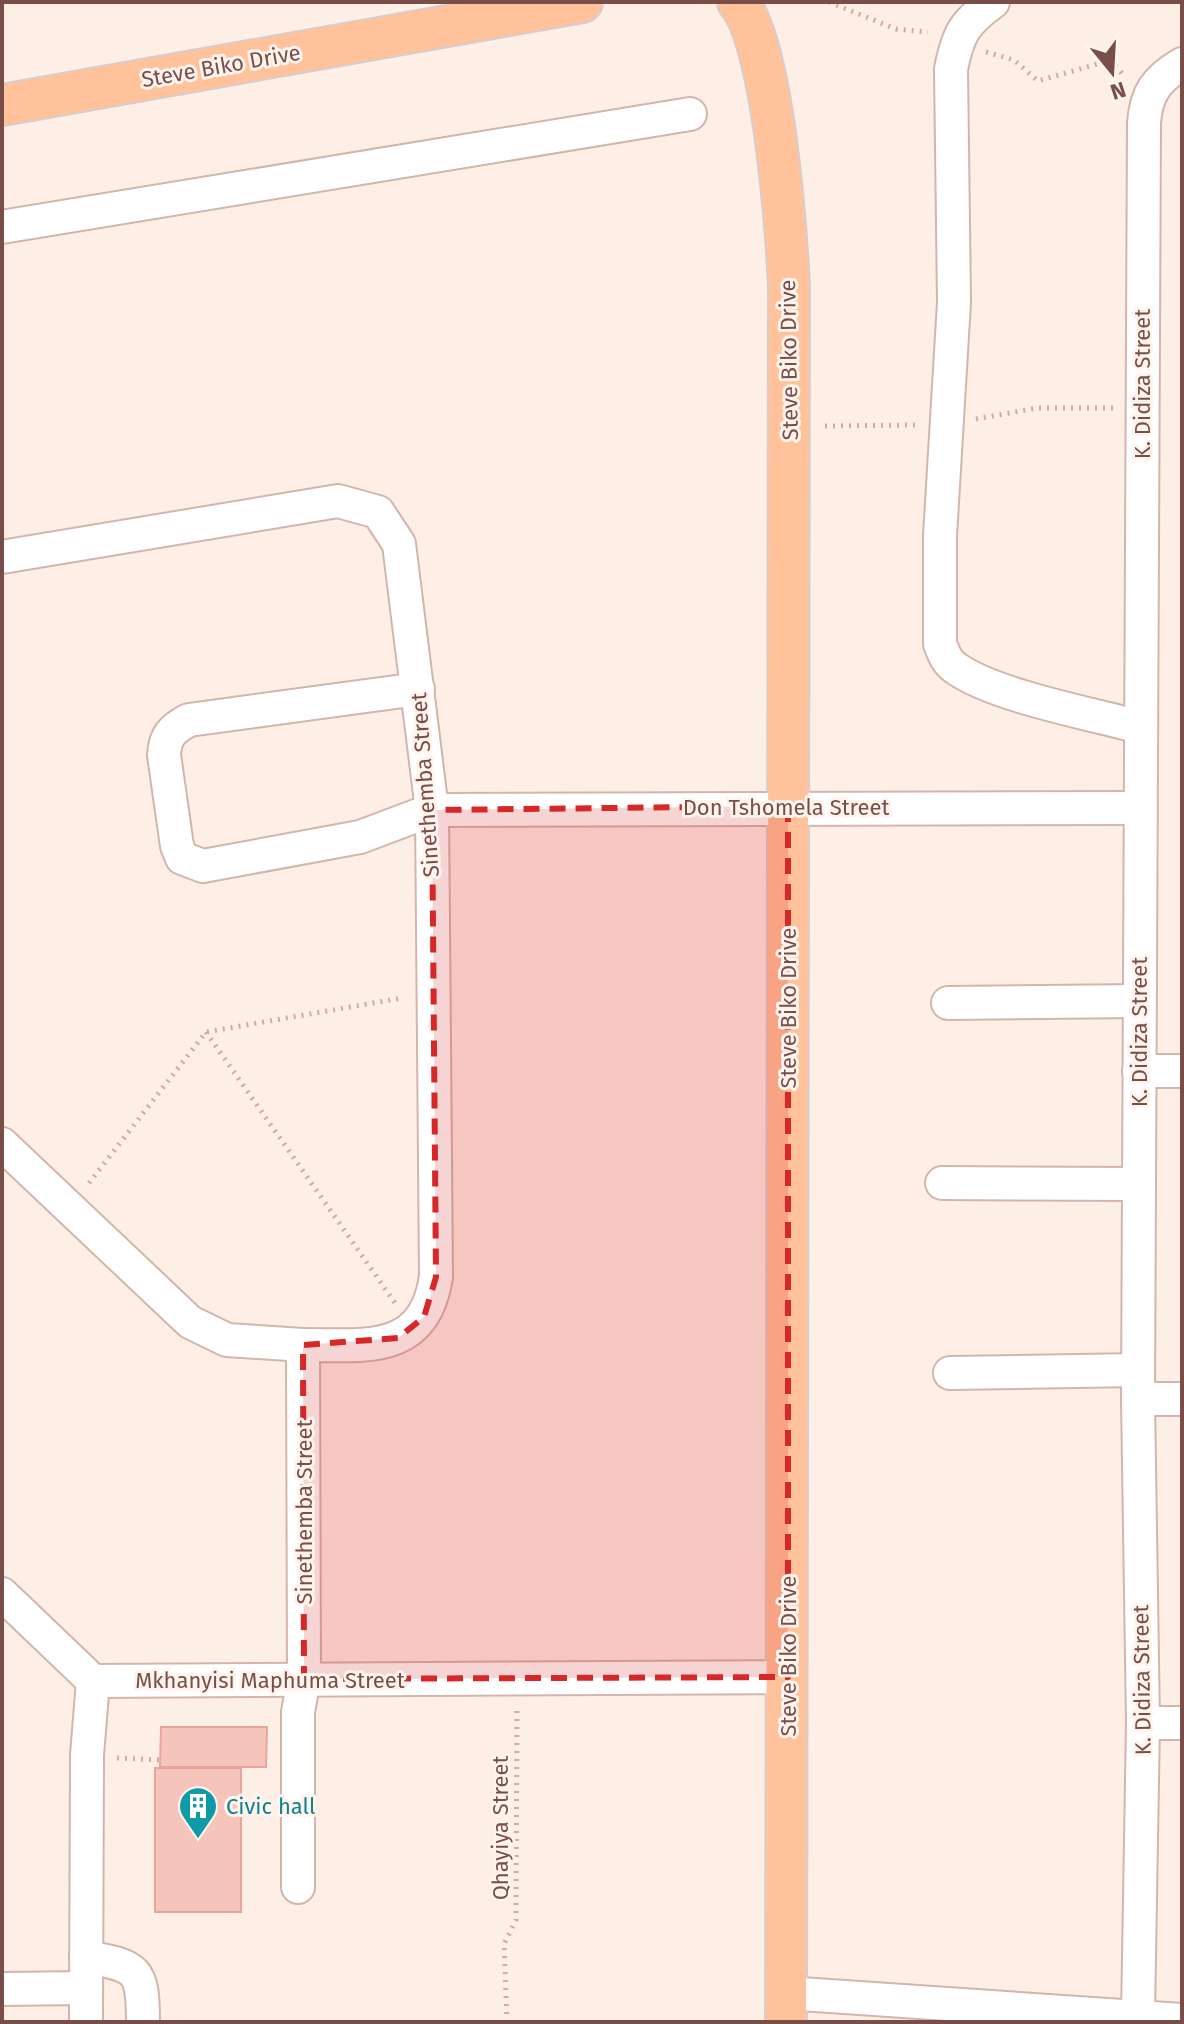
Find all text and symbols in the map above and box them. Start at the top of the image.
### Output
north arrow [1072,32,1152,112]
street label: Steve Biko Drive [139,39,303,93]
text: N [1107,75,1129,106]
street label: Steve Biko Drive [774,279,804,441]
street label: K. Didiza Street [1129,309,1156,459]
street label: Sinethemba Street [405,692,445,878]
street label: Don Tshomela Street [683,794,889,821]
street label: Steve Biko Drive [775,928,802,1088]
street label: K. Didiza Street [1126,957,1153,1107]
street label: Sinethemba Street [291,1419,318,1605]
street label: Steve Biko Drive [775,1576,802,1736]
street label: K. Didiza Street [1127,1604,1157,1756]
street label: Mkhanyisi Maphuma Street [135,1667,405,1694]
street label: Qhayiya Street [487,1756,514,1900]
building icon: Civic hall [177,1785,219,1840]
place label: Civic hall [226,1793,315,1820]

